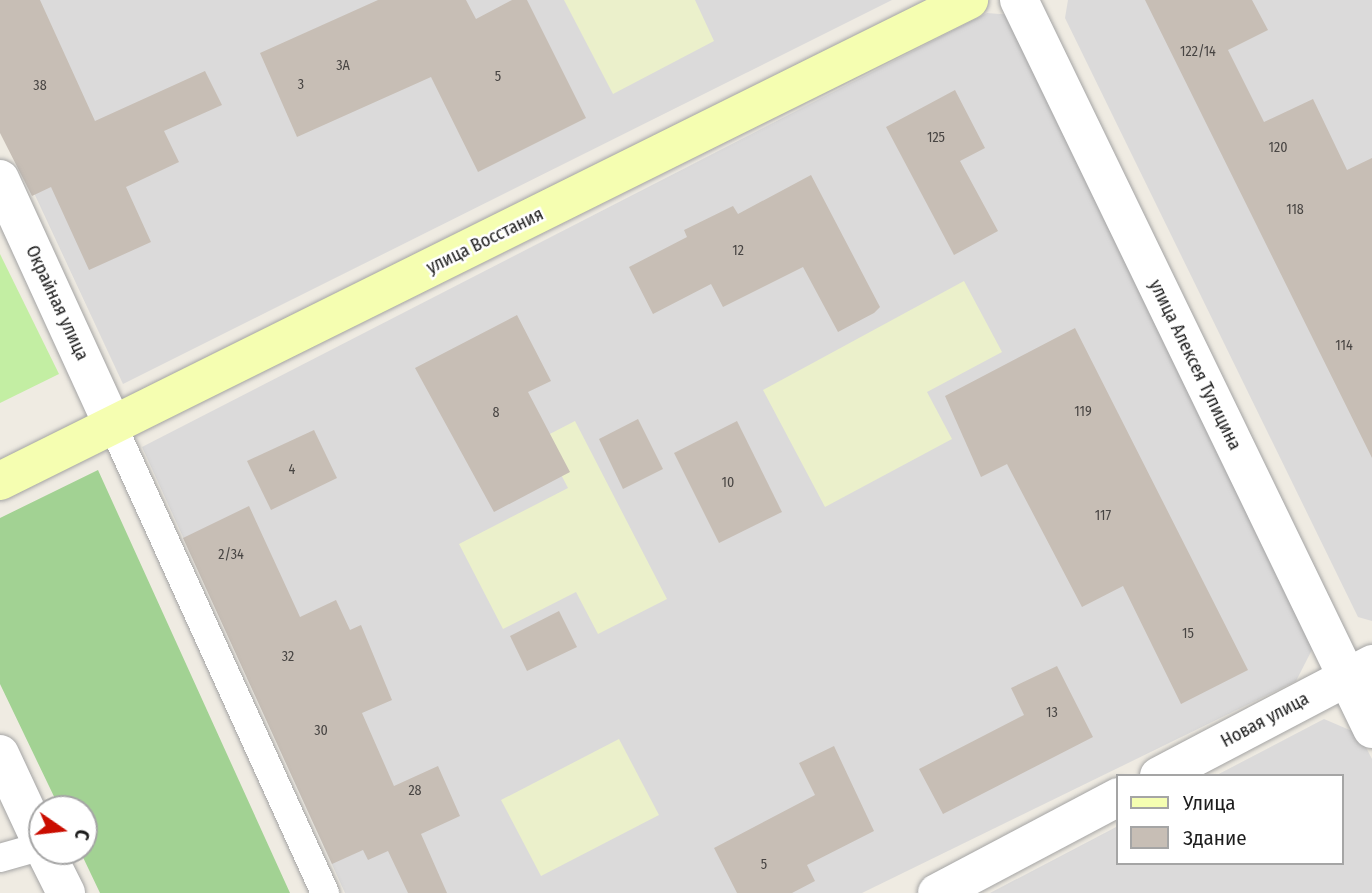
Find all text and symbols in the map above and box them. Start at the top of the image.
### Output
house number: 122/14 [1180,44,1216,60]
house number: 3А [336,58,350,74]
house number: 5 [495,69,501,85]
house number: 3 [298,77,304,93]
house number: 38 [33,78,47,94]
house number: 125 [927,130,945,146]
house number: 120 [1269,140,1287,156]
house number: 118 [1286,202,1304,218]
street label: улица Восстания [423,203,547,279]
street label: Окрайная улица [21,242,93,364]
house number: 12 [732,243,744,259]
street label: улица Алексея Тупицина [1144,276,1246,454]
house number: 114 [1335,338,1353,354]
house number: 119 [1074,404,1092,420]
house number: 8 [493,405,499,421]
house number: 4 [289,462,295,478]
house number: 10 [722,475,734,491]
house number: 117 [1095,508,1111,524]
house number: 2/34 [218,547,244,563]
house number: 15 [1182,626,1194,642]
house number: 32 [282,649,294,665]
street label: Новая улица [1217,688,1313,752]
house number: 13 [1046,705,1058,721]
house number: 30 [314,723,328,739]
legend [1116,774,1344,865]
house number: 28 [408,783,422,799]
text: Улица [1183,790,1236,816]
north arrow [28,795,98,865]
text: Здание [1183,825,1247,851]
text: С [70,827,94,842]
house number: 5 [761,857,767,873]

